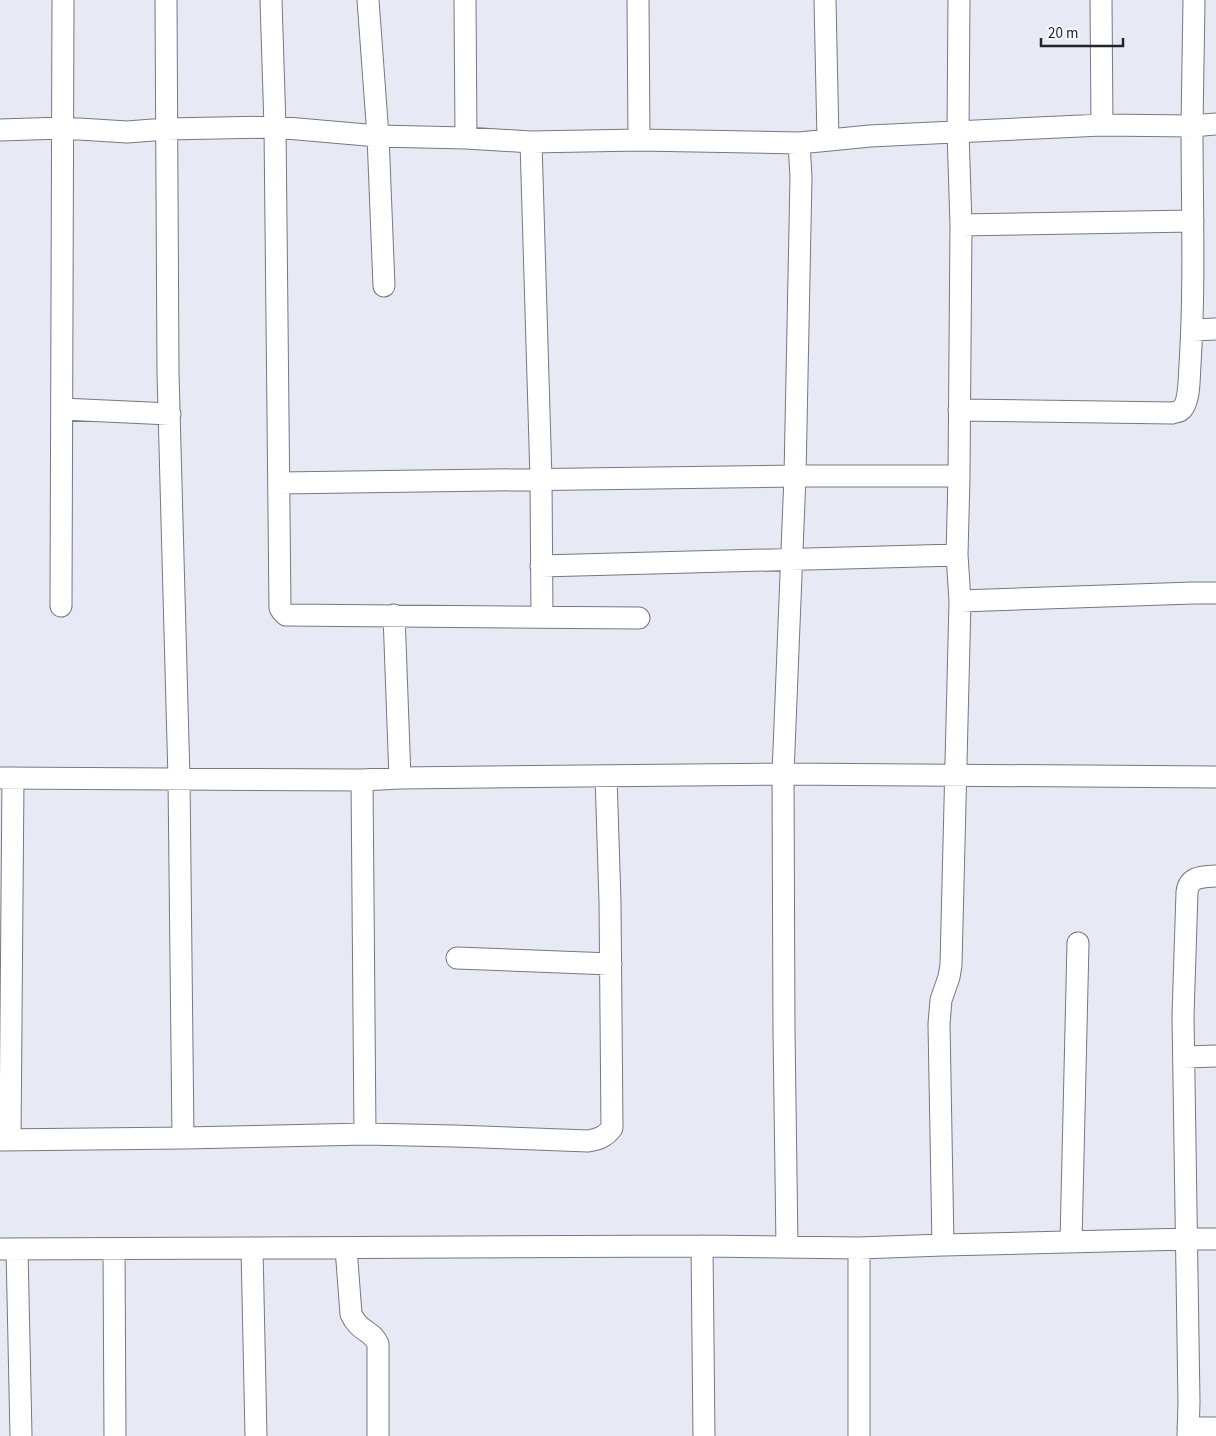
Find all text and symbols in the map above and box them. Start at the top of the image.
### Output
scale bar [1041,15,1124,47]
text: 20 m [1048,23,1078,44]

